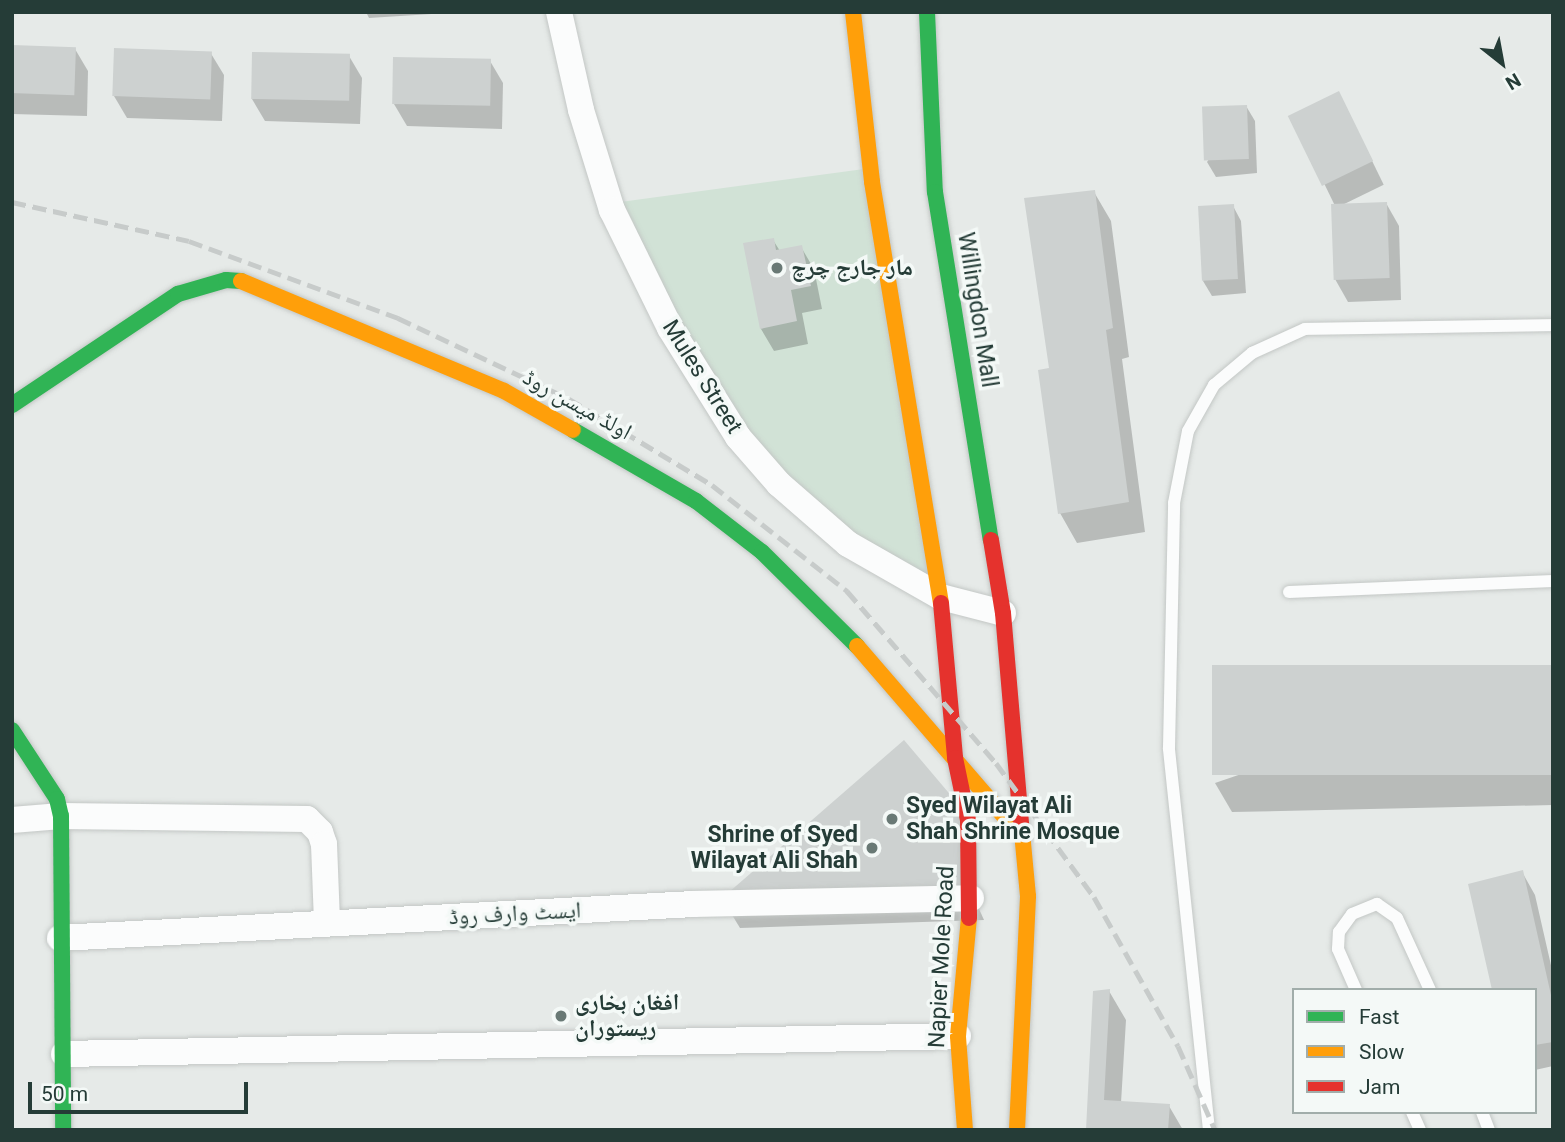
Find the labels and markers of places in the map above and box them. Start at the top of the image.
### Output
place label: مار جارج چرچ [791,254,913,282]
marker: مار جارج چرچ [769,260,785,276]
place label: Syed Wilayat Ali Shah Shrine Mosque [906,792,1120,846]
marker: Syed Wilayat Ali Shah Shrine Mosque [884,811,900,827]
place label: Shrine of Syed Wilayat Ali Shah [691,821,858,875]
marker: Shrine of Syed Wilayat Ali Shah [864,840,880,856]
place label: افغان بخاری ریستوران [575,989,679,1043]
marker: افغان بخاری ریستوران [553,1008,569,1024]

